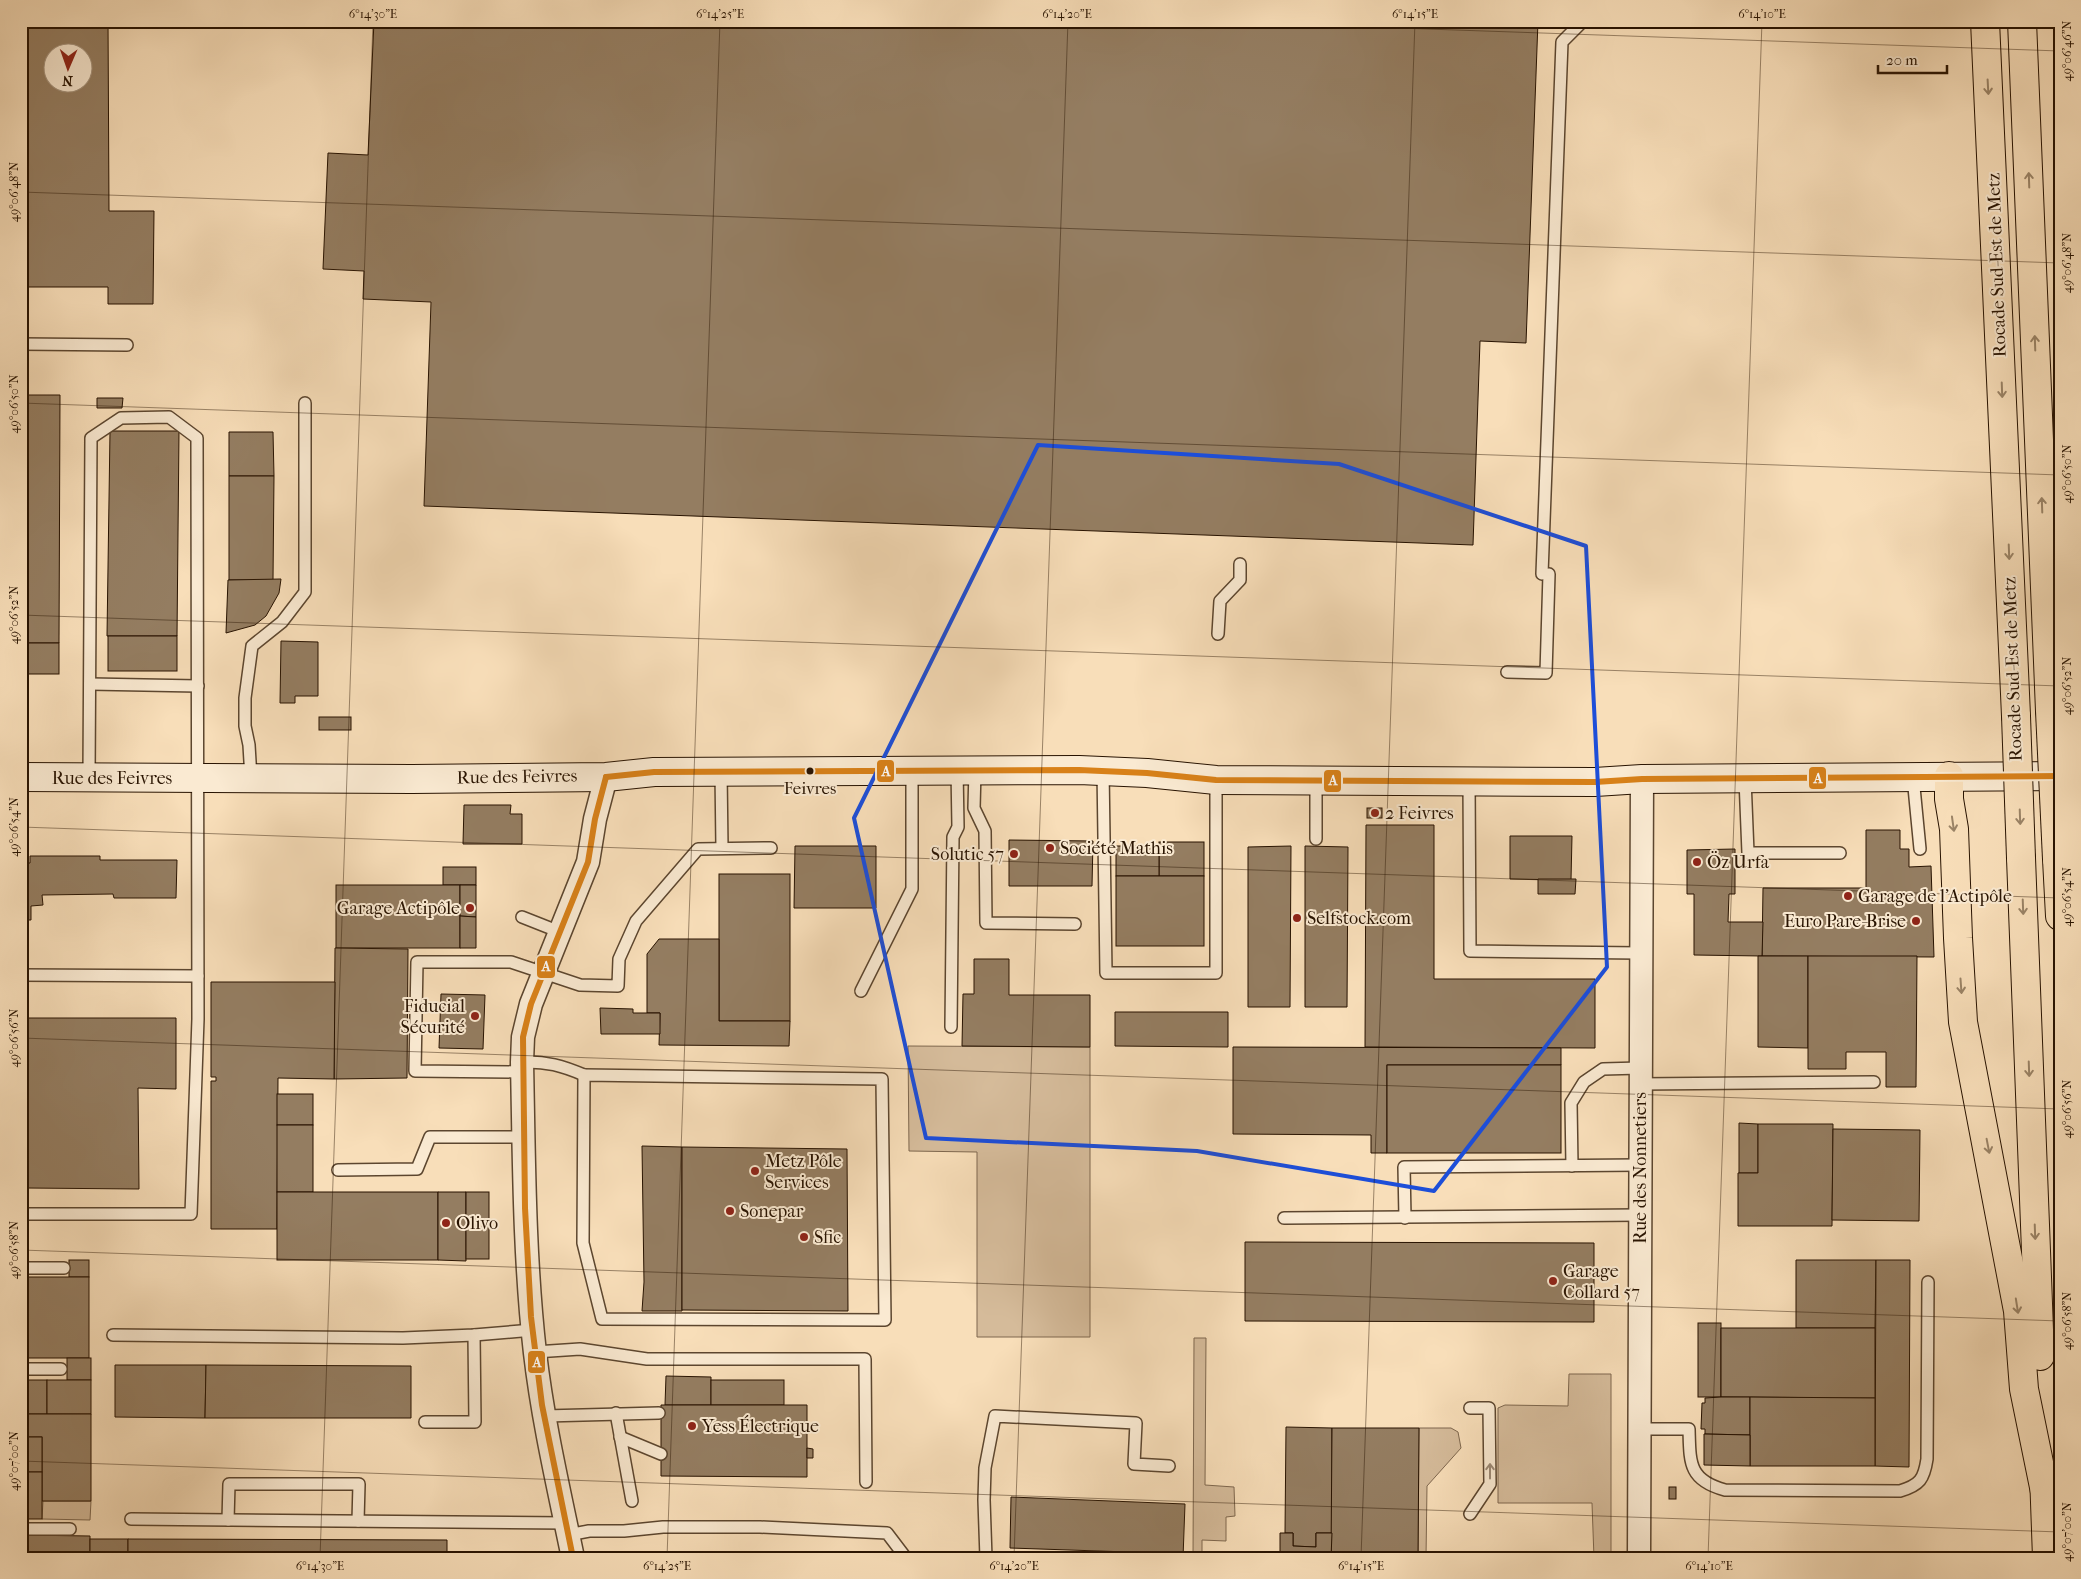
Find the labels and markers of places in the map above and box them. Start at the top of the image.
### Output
marker: Feivres [805,766,815,776]
place label: Feivres [784,778,836,798]
place label: 2 Feivres [1385,803,1454,824]
marker: 2 Feivres [1369,807,1381,819]
place label: Société Mathis [1060,838,1173,859]
marker: Société Mathis [1044,842,1056,854]
place label: Solutic 57 [931,844,1004,865]
marker: Solutic 57 [1008,848,1020,860]
place label: Öz Urfa [1707,851,1770,873]
marker: Öz Urfa [1691,856,1703,868]
place label: Garage de l'Actipôle [1858,886,2012,907]
marker: Garage de l'Actipôle [1842,890,1854,902]
place label: Garage Actipôle [337,898,460,919]
marker: Garage Actipôle [464,902,476,914]
place label: Selfstock.com [1307,908,1411,929]
place label: Euro Pare-Brise [1784,911,1906,932]
marker: Selfstock.com [1291,912,1303,924]
marker: Euro Pare-Brise [1910,915,1922,927]
place label: Fiducial Sécurité [400,996,465,1038]
marker: Fiducial Sécurité [469,1010,481,1022]
place label: Metz Pôle Services [765,1151,842,1193]
marker: Metz Pôle Services [749,1165,761,1177]
place label: Sonepar [740,1201,804,1222]
marker: Sonepar [724,1205,736,1217]
place label: Olivo [456,1213,498,1234]
marker: Olivo [440,1217,452,1229]
place label: Sfic [814,1227,841,1248]
marker: Sfic [798,1231,810,1243]
place label: Garage Collard 57 [1563,1261,1640,1303]
marker: Garage Collard 57 [1547,1275,1559,1287]
place label: Yess Électrique [701,1415,819,1437]
marker: Yess Électrique [686,1420,698,1432]

